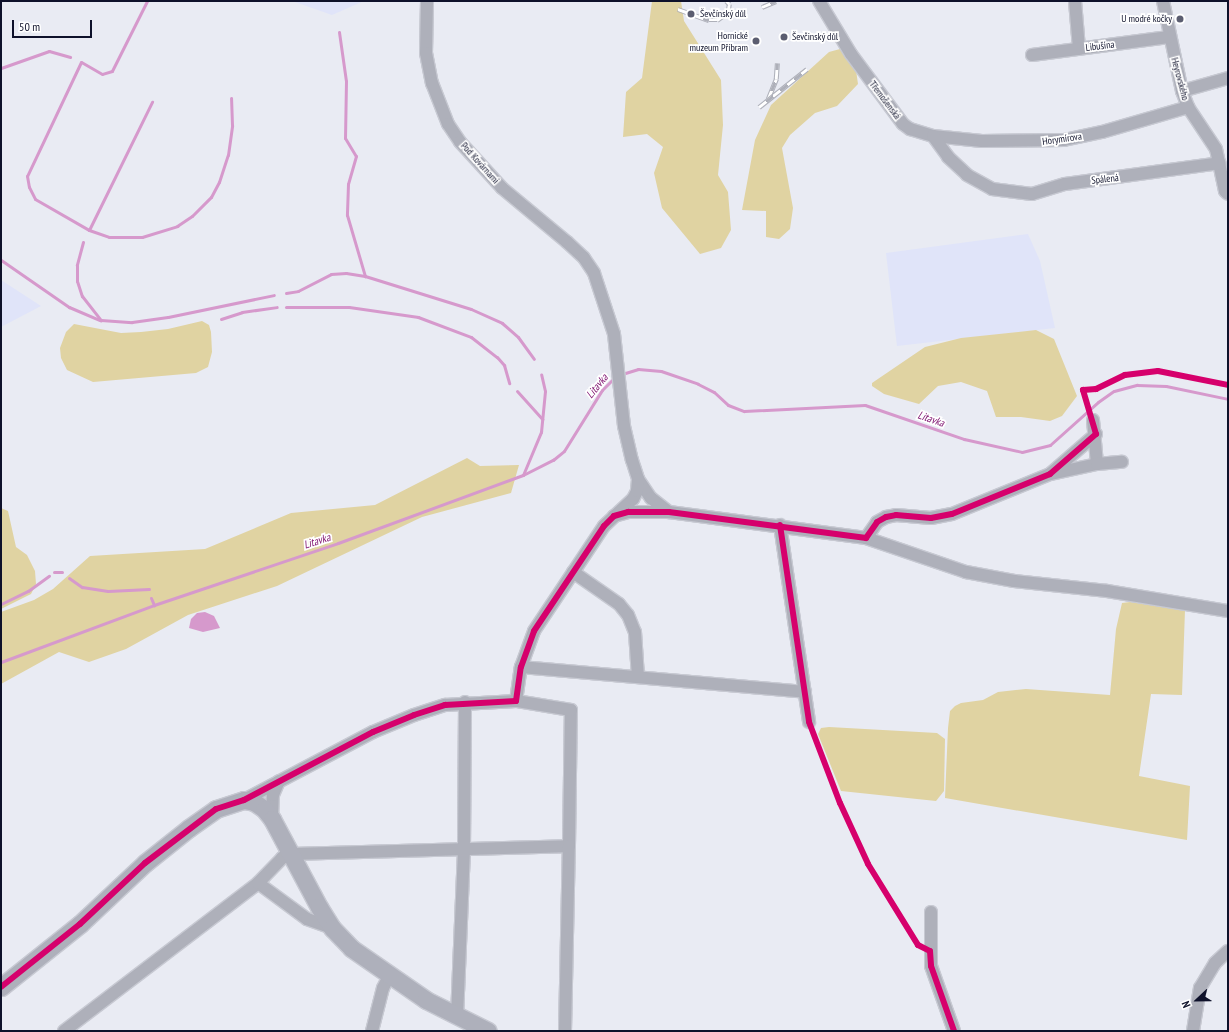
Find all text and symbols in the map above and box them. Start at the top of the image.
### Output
marker: Ševčínský důl [685,8,697,20]
place label: Ševčínský důl [700,8,746,20]
scale bar [14,12,94,38]
place label: U modré kočky [1121,13,1172,25]
marker: U modré kočky [1175,14,1185,24]
text: 50 m [19,19,40,34]
place label: Hornické muzeum Příbram [690,29,748,52]
place label: Ševčinský důl [792,31,838,43]
marker: Ševčinský důl [779,32,789,42]
marker: Hornické muzeum Příbram [751,36,761,46]
street label: Libušina [1085,38,1115,54]
street label: Heyrovského [1169,56,1191,102]
street label: Třemošenská [867,78,903,122]
street label: Horymírova [1042,130,1082,148]
street label: Pod Kovárnami [458,140,502,186]
street label: Spálená [1091,172,1119,186]
water label: Litavka [583,371,611,401]
water label: Litavka [916,408,946,430]
water label: Litavka [302,531,332,551]
north arrow [1177,980,1217,1020]
text: N [1178,999,1193,1010]

